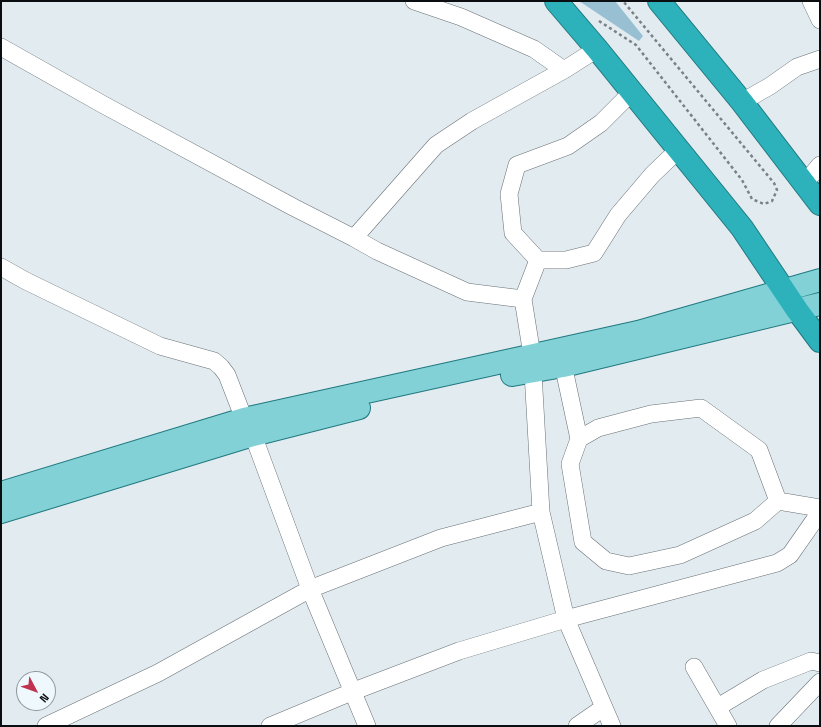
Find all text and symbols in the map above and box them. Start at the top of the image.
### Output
north arrow [16,671,56,711]
text: N [37,691,52,706]

